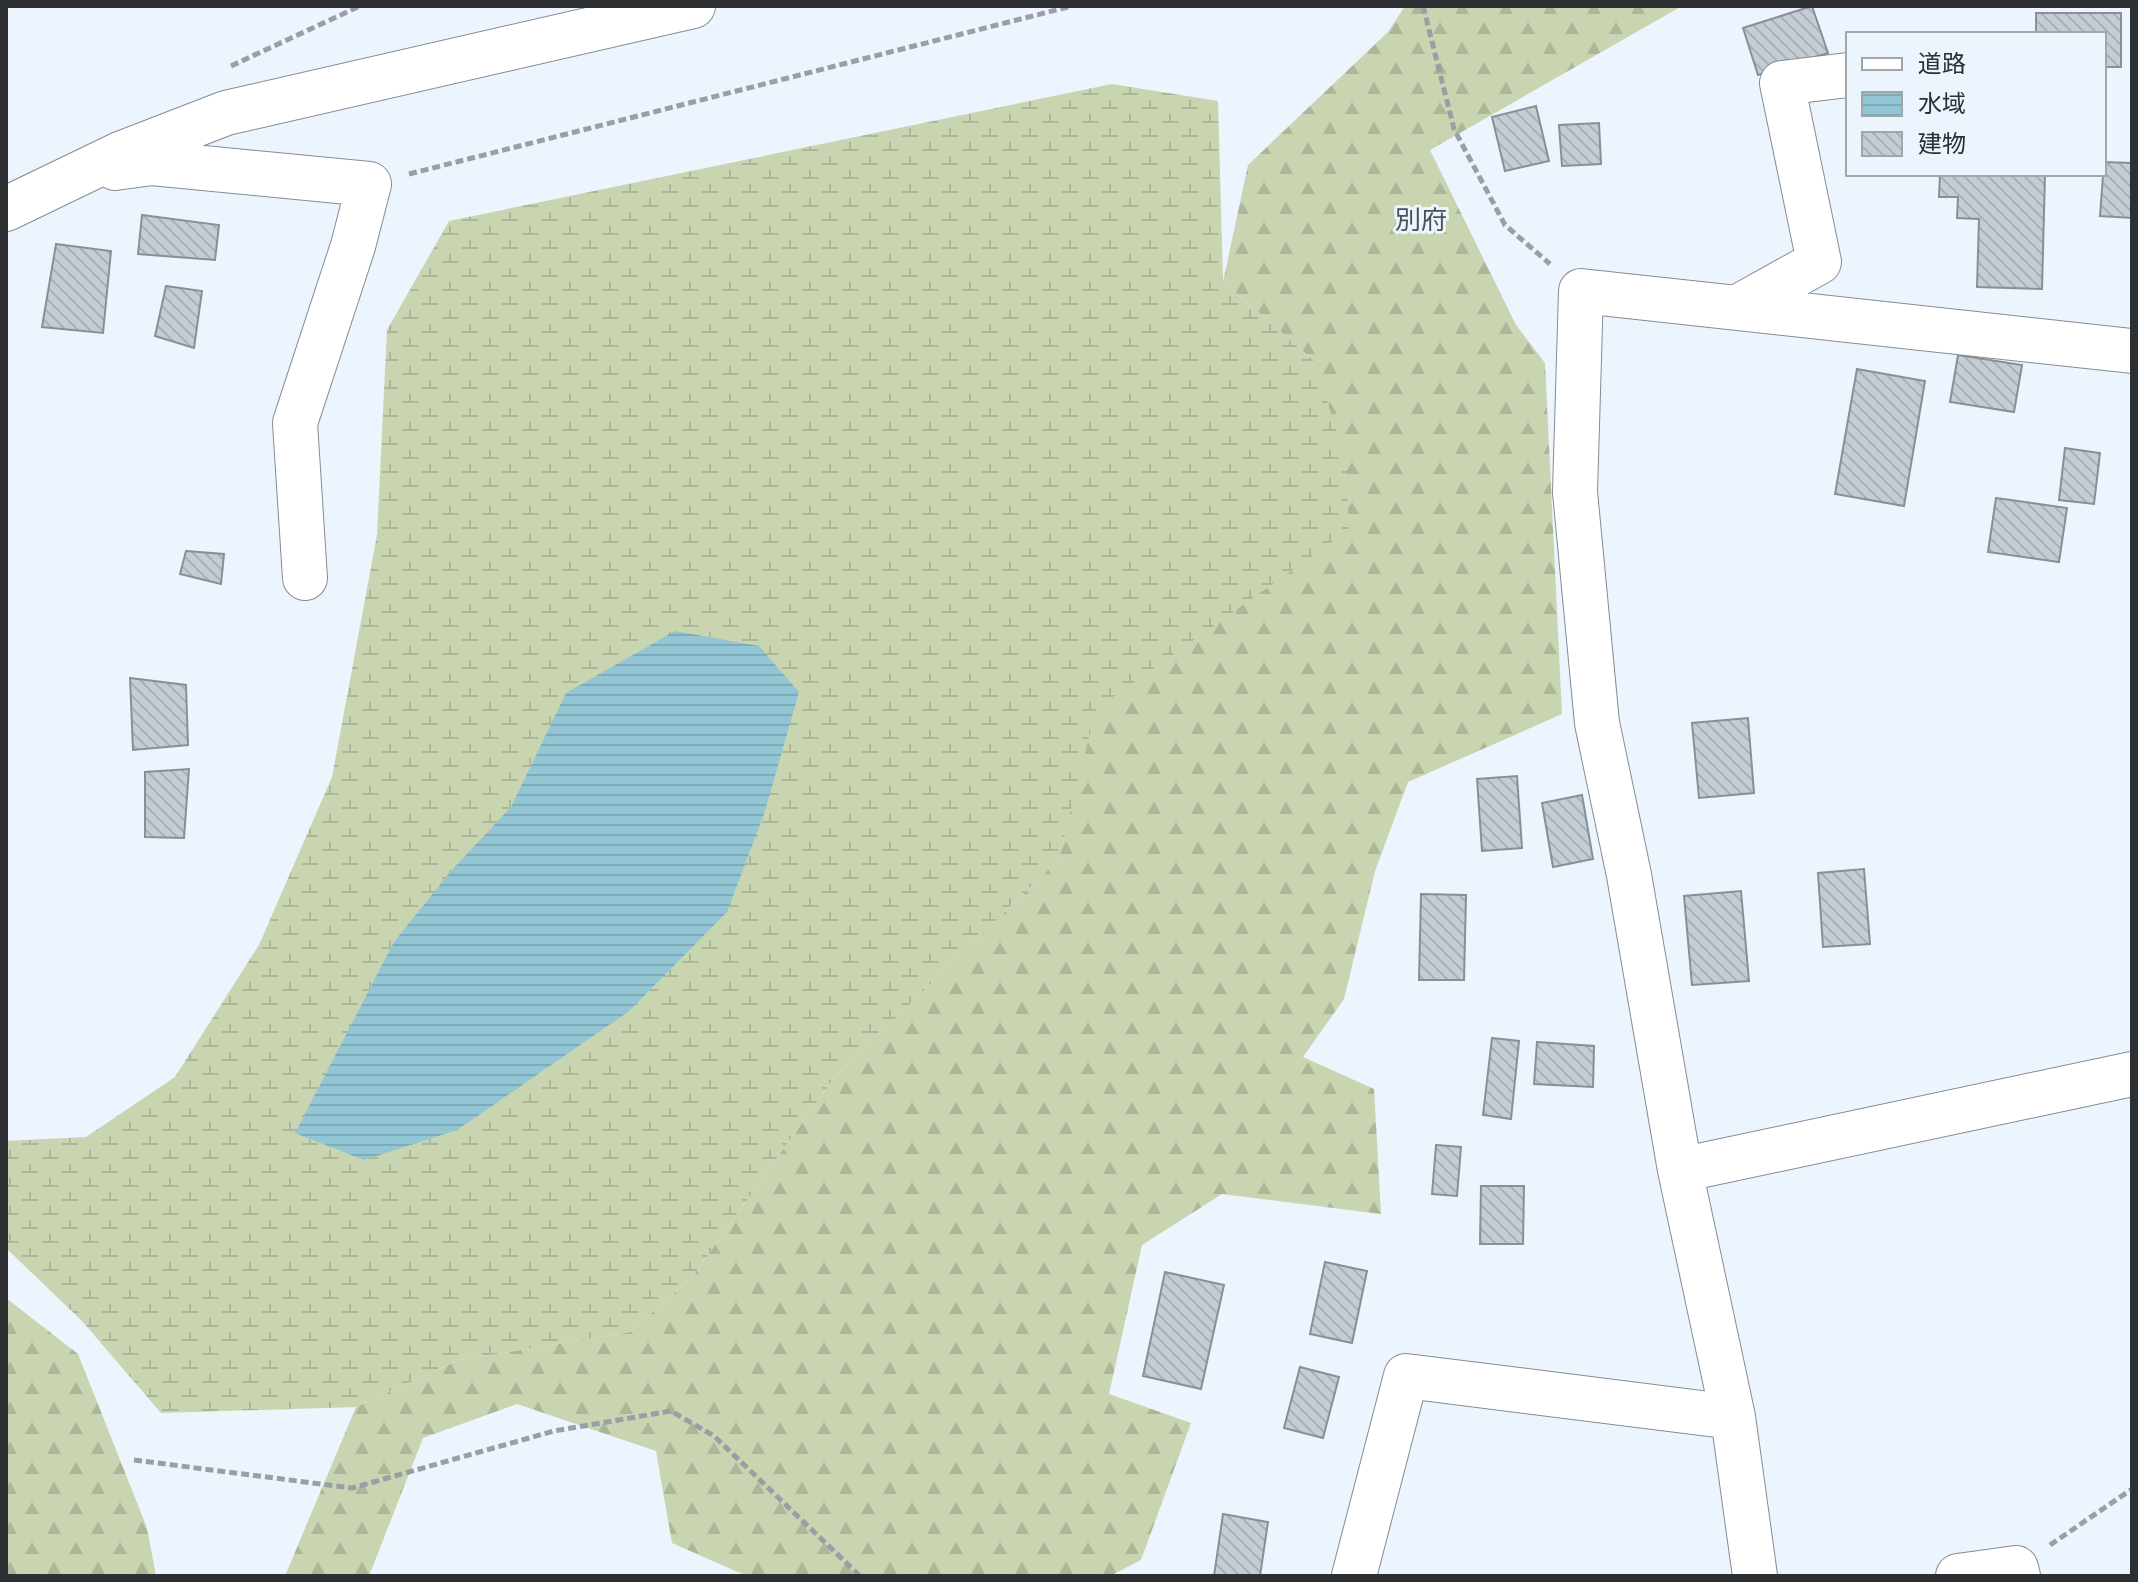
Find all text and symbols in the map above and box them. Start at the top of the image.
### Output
legend [1846,32,2106,176]
text: 道路 [1918,48,1966,78]
text: 水域 [1918,88,1966,118]
text: 建物 [1918,128,1966,158]
district label: 別府 [1395,203,1447,236]

